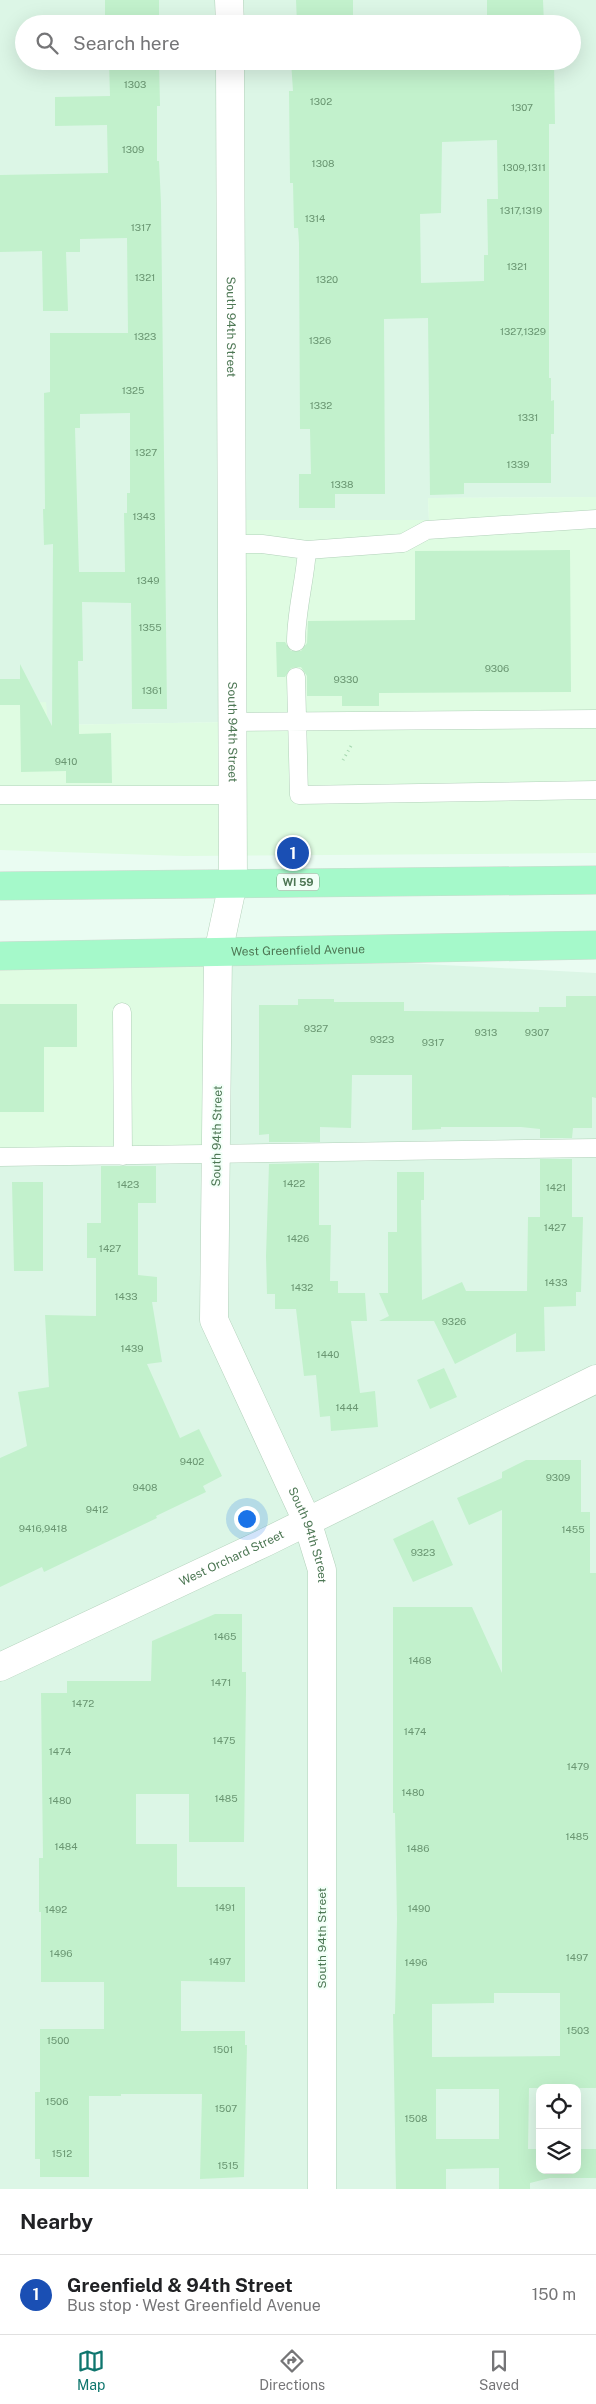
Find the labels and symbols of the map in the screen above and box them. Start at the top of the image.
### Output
house number: 1303 [124,78,146,90]
house number: 1302 [310,95,332,107]
house number: 1307 [511,101,533,113]
house number: 1309 [122,143,144,155]
house number: 1308 [312,157,334,169]
house number: 1309,1311 [502,161,546,173]
house number: 1317,1319 [500,204,542,216]
house number: 1314 [305,212,325,224]
house number: 1317 [131,221,151,233]
house number: 1321 [507,260,527,272]
house number: 1321 [135,271,155,283]
house number: 1320 [316,273,338,285]
street label: South 94th Street [224,276,238,378]
house number: 1327,1329 [500,325,546,337]
house number: 1323 [134,330,156,342]
house number: 1326 [309,334,331,346]
house number: 1325 [122,384,144,396]
house number: 1332 [310,399,332,411]
house number: 1331 [518,411,538,423]
house number: 1327 [135,446,157,458]
house number: 1339 [507,458,529,470]
house number: 1338 [330,478,354,490]
house number: 1343 [133,510,155,522]
house number: 1349 [137,574,159,586]
house number: 1355 [138,621,162,633]
house number: 9306 [485,662,509,674]
house number: 9330 [334,673,358,685]
street label: South 94th Street [225,681,240,783]
house number: 1361 [142,684,162,696]
house number: 9410 [55,755,77,767]
pin: 1 [277,834,309,872]
road number: WI 59 [277,874,319,890]
street label: West Greenfield Avenue [231,942,365,959]
house number: 9327 [304,1022,328,1034]
house number: 9313 [475,1026,497,1038]
house number: 9307 [525,1026,549,1038]
house number: 9323 [370,1033,394,1045]
house number: 9317 [422,1036,444,1048]
street label: South 94th Street [209,1085,225,1187]
house number: 1422 [283,1177,305,1189]
house number: 1423 [117,1178,139,1190]
house number: 1421 [546,1181,566,1193]
house number: 1427 [544,1221,566,1233]
house number: 1426 [287,1232,309,1244]
house number: 1427 [99,1242,121,1254]
house number: 1433 [545,1276,567,1288]
house number: 1432 [291,1281,313,1293]
house number: 1433 [115,1290,137,1302]
house number: 9326 [442,1315,466,1327]
house number: 1439 [121,1342,143,1354]
house number: 1440 [317,1348,339,1360]
house number: 1444 [336,1401,358,1413]
house number: 9402 [180,1455,204,1467]
house number: 9309 [546,1471,570,1483]
house number: 9408 [132,1481,158,1493]
street label: South 94th Street [285,1485,329,1583]
house number: 9412 [86,1503,108,1515]
your location [234,1506,260,1532]
house number: 9416,9418 [19,1522,67,1534]
house number: 1455 [561,1523,585,1535]
street label: West Orchard Street [177,1527,287,1589]
house number: 9323 [411,1546,435,1558]
house number: 1465 [214,1630,237,1642]
house number: 1468 [409,1654,432,1666]
house number: 1471 [211,1676,231,1688]
house number: 1472 [72,1697,94,1709]
house number: 1474 [404,1725,426,1737]
house number: 1475 [213,1734,235,1746]
house number: 1474 [49,1745,71,1757]
house number: 1479 [567,1760,589,1772]
house number: 1480 [402,1786,424,1798]
house number: 1485 [214,1792,238,1804]
house number: 1480 [49,1794,71,1806]
house number: 1485 [565,1830,589,1842]
house number: 1484 [54,1840,78,1852]
house number: 1486 [407,1842,430,1854]
street label: South 94th Street [315,1887,329,1988]
house number: 1491 [215,1901,235,1913]
house number: 1490 [408,1902,430,1914]
house number: 1492 [45,1903,67,1915]
house number: 1496 [50,1947,72,1959]
house number: 1497 [566,1951,588,1963]
house number: 1497 [209,1955,231,1967]
house number: 1496 [405,1956,427,1968]
house number: 1503 [567,2024,589,2036]
house number: 1500 [47,2034,69,2046]
house number: 1501 [213,2043,233,2055]
house number: 1506 [46,2095,68,2107]
house number: 1507 [215,2102,237,2114]
house number: 1508 [404,2112,428,2124]
house number: 1512 [52,2147,72,2159]
house number: 1515 [218,2159,238,2171]

